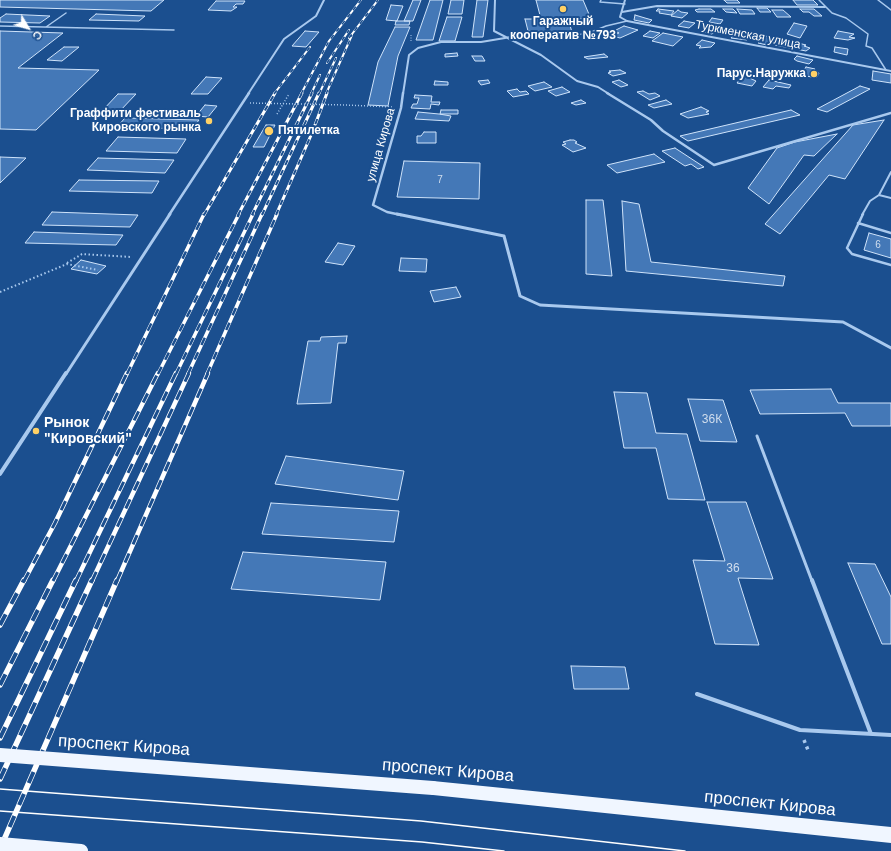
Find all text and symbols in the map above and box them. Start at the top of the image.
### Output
marker: Гаражный кооператив №793 [558,4,568,14]
north arrow [8,8,48,48]
place label: Гаражный кооператив №793 [510,15,616,43]
street label: Туркменская улица [694,18,802,52]
text: С [30,29,45,42]
place label: Парус.Наружка [717,67,806,81]
marker: Парус.Наружка [809,69,819,79]
street label: улица Кирова [364,106,398,184]
place label: Граффити фестиваль Кировского рынка [70,107,201,135]
marker: Граффити фестиваль Кировского рынка [204,116,214,126]
place label: Пятилетка [278,124,339,138]
marker: Пятилетка [263,125,275,137]
house number: 7 [437,174,443,186]
house number: 6 [875,239,881,251]
house number: 36К [702,413,722,427]
place label: Рынок "Кировский" [44,415,132,448]
marker: Рынок "Кировский" [31,426,41,436]
house number: 36 [726,562,740,576]
street label: проспект Кирова [57,731,191,761]
street label: проспект Кирова [381,755,515,787]
street label: проспект Кирова [703,787,837,821]

